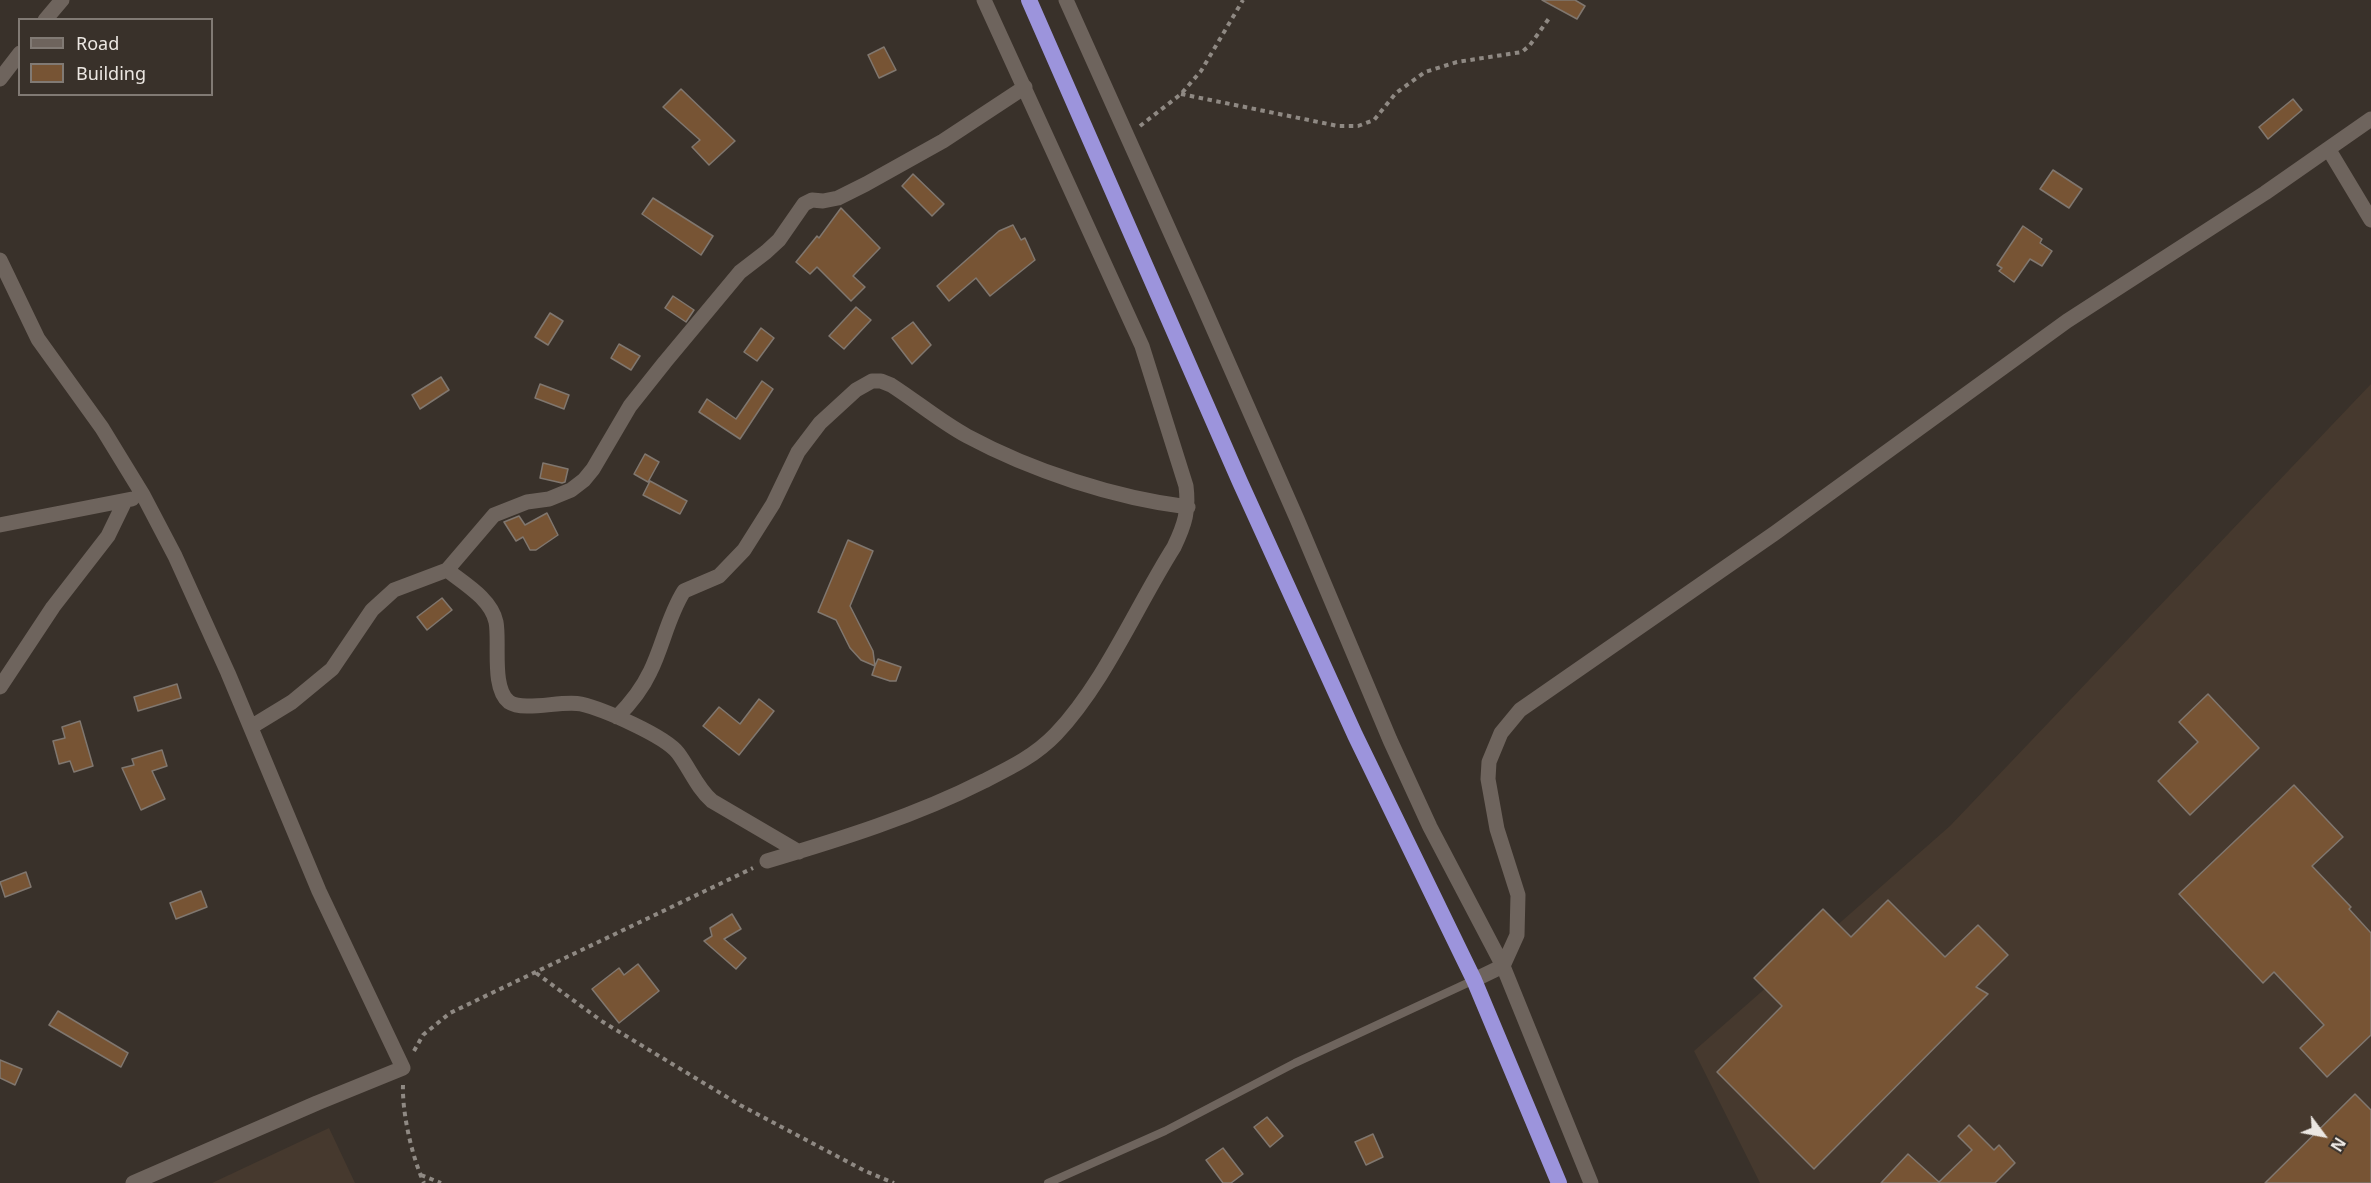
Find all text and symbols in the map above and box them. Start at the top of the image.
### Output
legend [18,18,213,96]
text: Road [76,31,119,55]
text: Building [76,61,146,85]
north arrow [2293,1105,2353,1165]
text: N [2325,1133,2351,1156]

